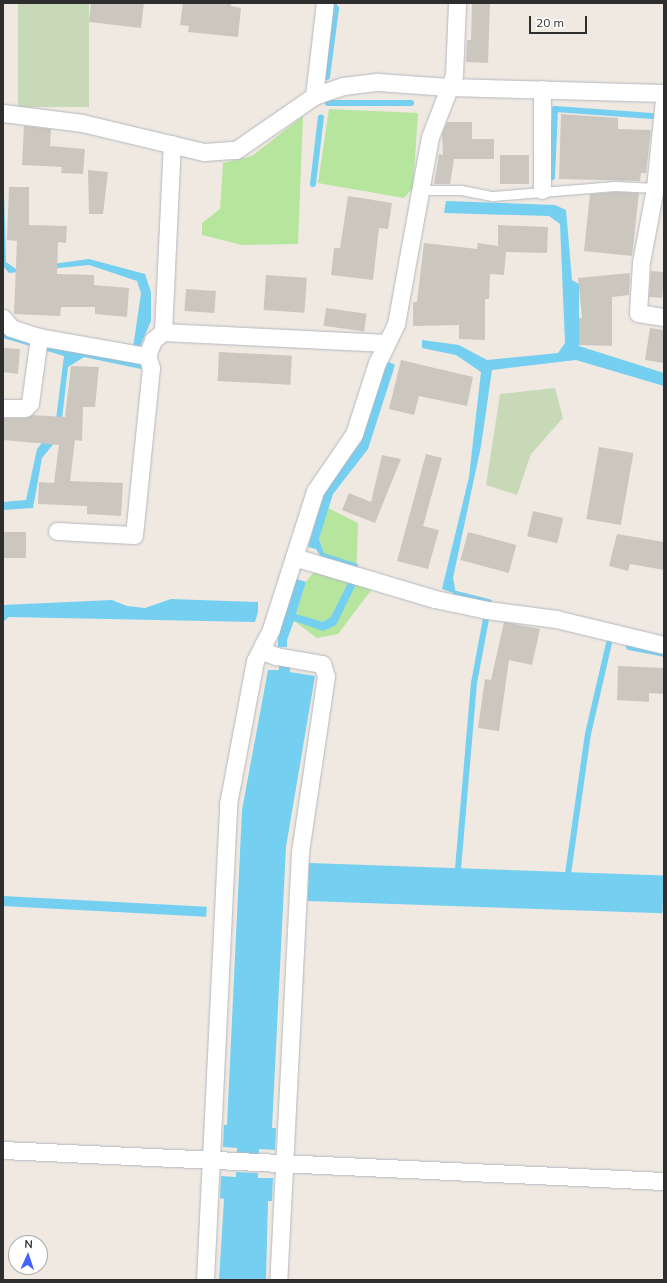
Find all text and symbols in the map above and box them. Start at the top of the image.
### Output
scale bar [531,8,589,34]
text: 20 m [536,15,564,30]
north arrow [8,1235,48,1275]
text: N [24,1237,33,1251]

